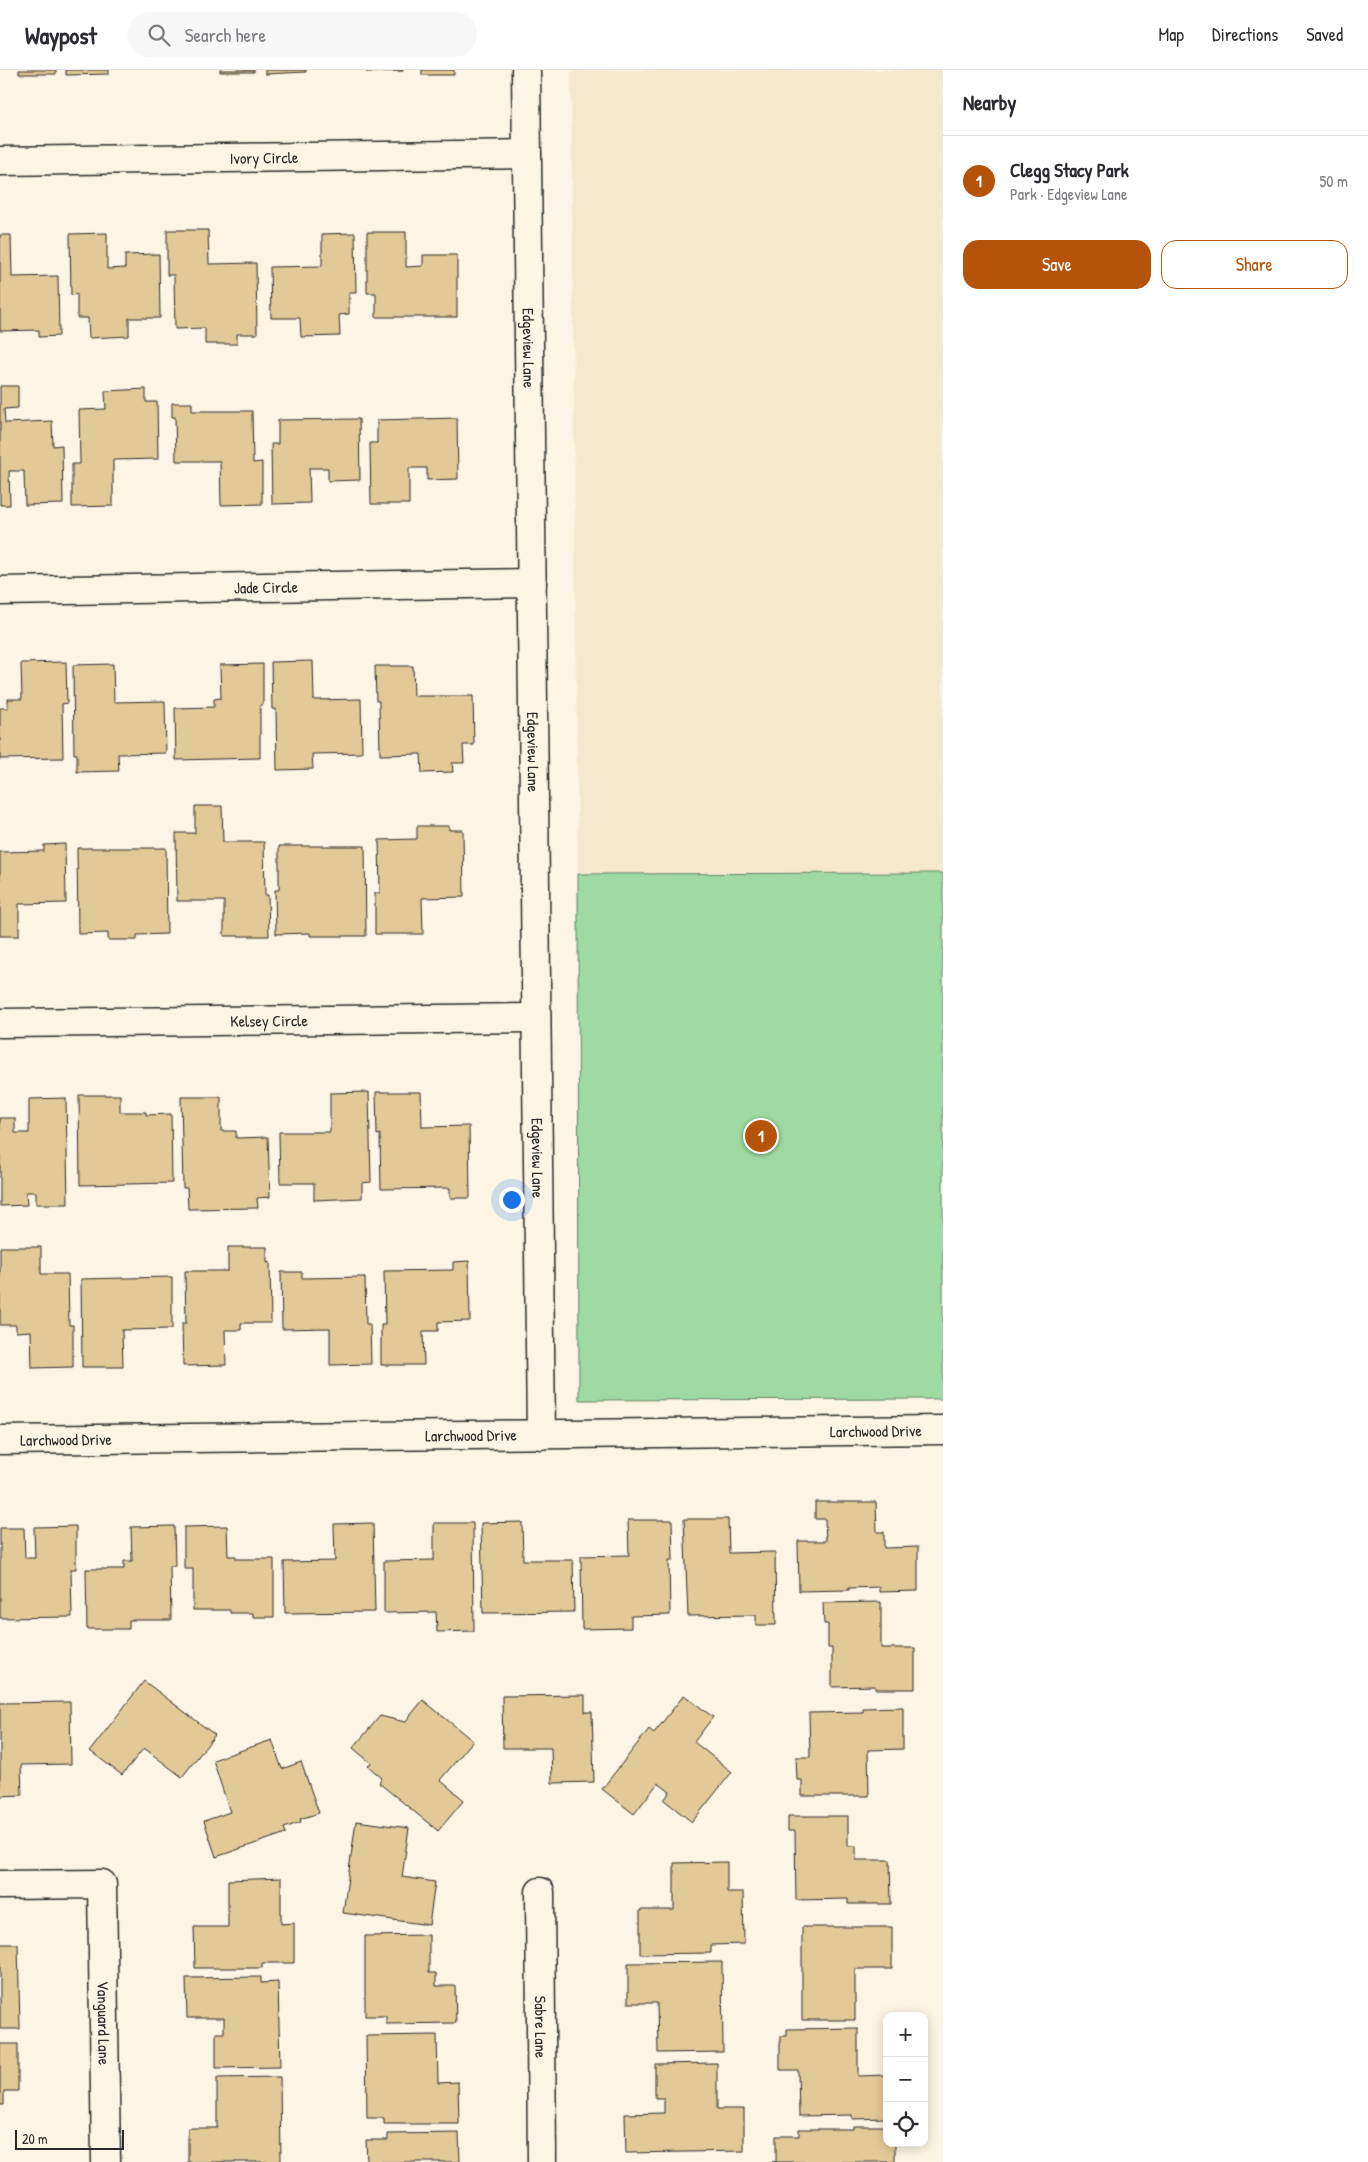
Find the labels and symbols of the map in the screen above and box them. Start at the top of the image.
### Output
street label: Ivory Circle [229,146,299,169]
street label: Edgeview Lane [518,308,541,389]
street label: Jade Circle [234,576,299,598]
street label: Edgeview Lane [522,712,545,793]
street label: Kelsey Circle [230,1009,308,1032]
pin: 1 [745,1117,777,1155]
street label: Edgeview Lane [527,1118,549,1199]
your location [499,1187,525,1213]
street label: Larchwood Drive [830,1419,923,1442]
street label: Larchwood Drive [425,1424,518,1446]
street label: Larchwood Drive [20,1428,113,1451]
street label: Vanguard Lane [92,1981,116,2066]
street label: Sabre Lane [530,1996,552,2059]
scale bar [15,2127,124,2150]

